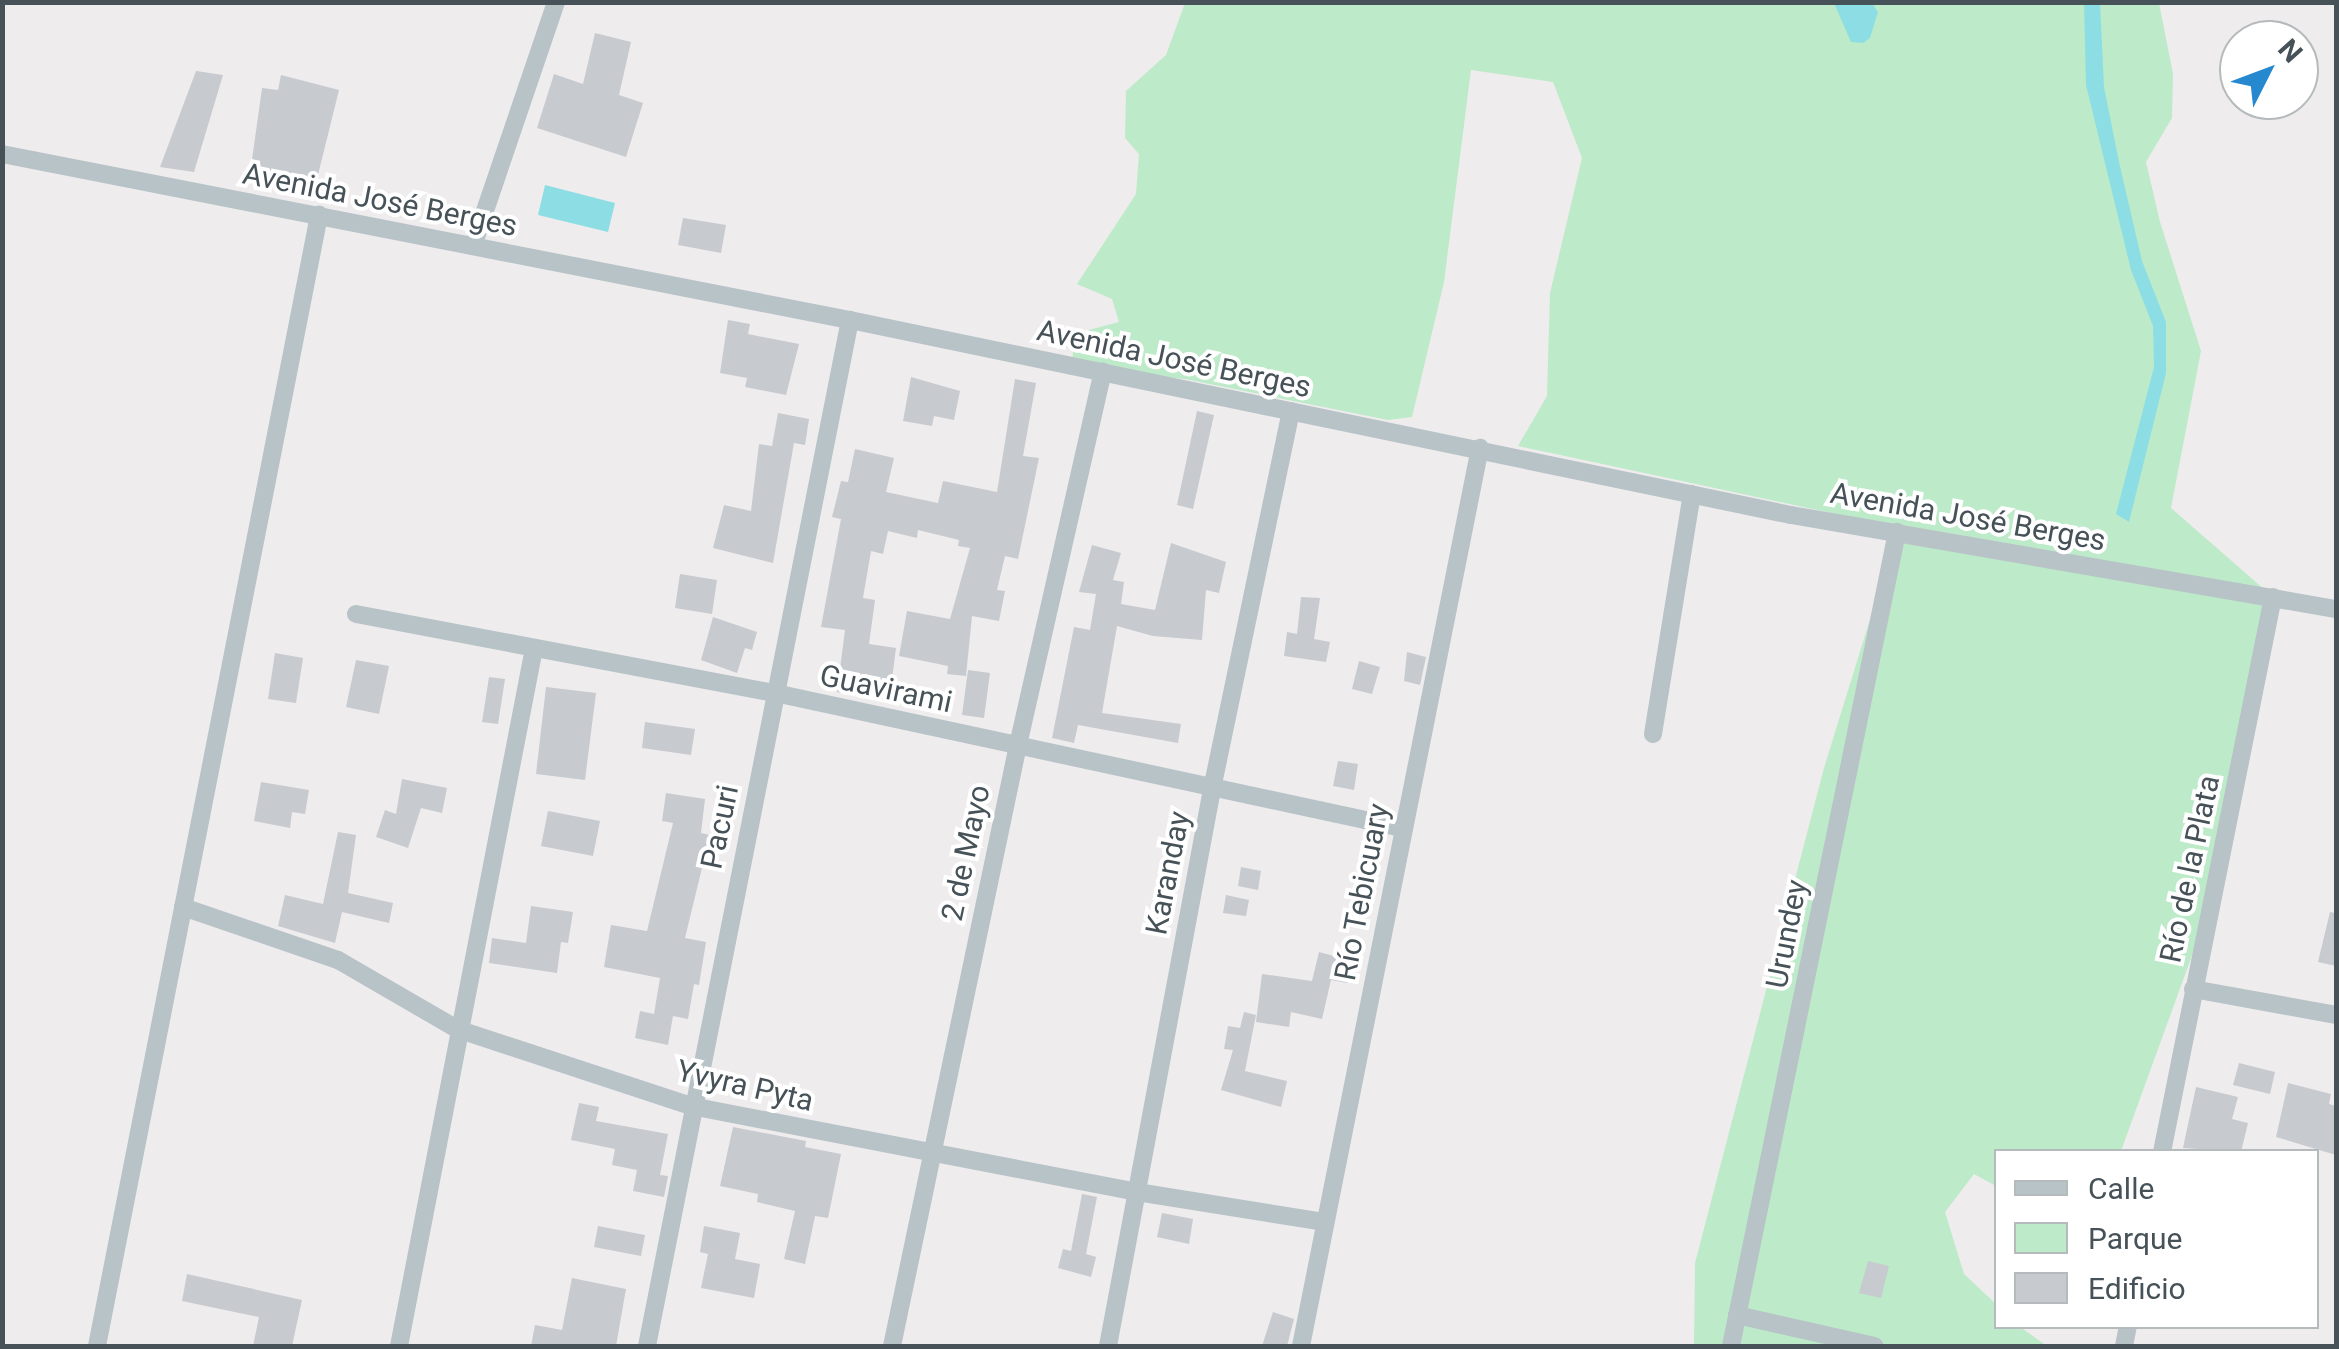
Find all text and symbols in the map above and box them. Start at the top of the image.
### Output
north arrow [2219,20,2319,120]
text: N [2271,33,2309,69]
street label: Avenida José Berges [240,156,520,244]
street label: Avenida José Berges [1034,312,1314,406]
street label: Avenida José Berges [1828,475,2108,559]
street label: Guavirami [817,657,955,721]
street label: Río de la Plata [2153,772,2227,966]
street label: Pacuri [694,782,746,872]
street label: 2 de Mayo [934,782,998,924]
street label: Río Tebicuary [1327,800,1397,984]
street label: Karanday [1138,808,1198,938]
street label: Urundey [1759,877,1815,991]
street label: Yvyra Pyta [673,1053,817,1119]
legend [1994,1149,2319,1329]
text: Calle [2088,1171,2154,1206]
text: Parque [2088,1221,2182,1256]
text: Edificio [2088,1271,2186,1306]

